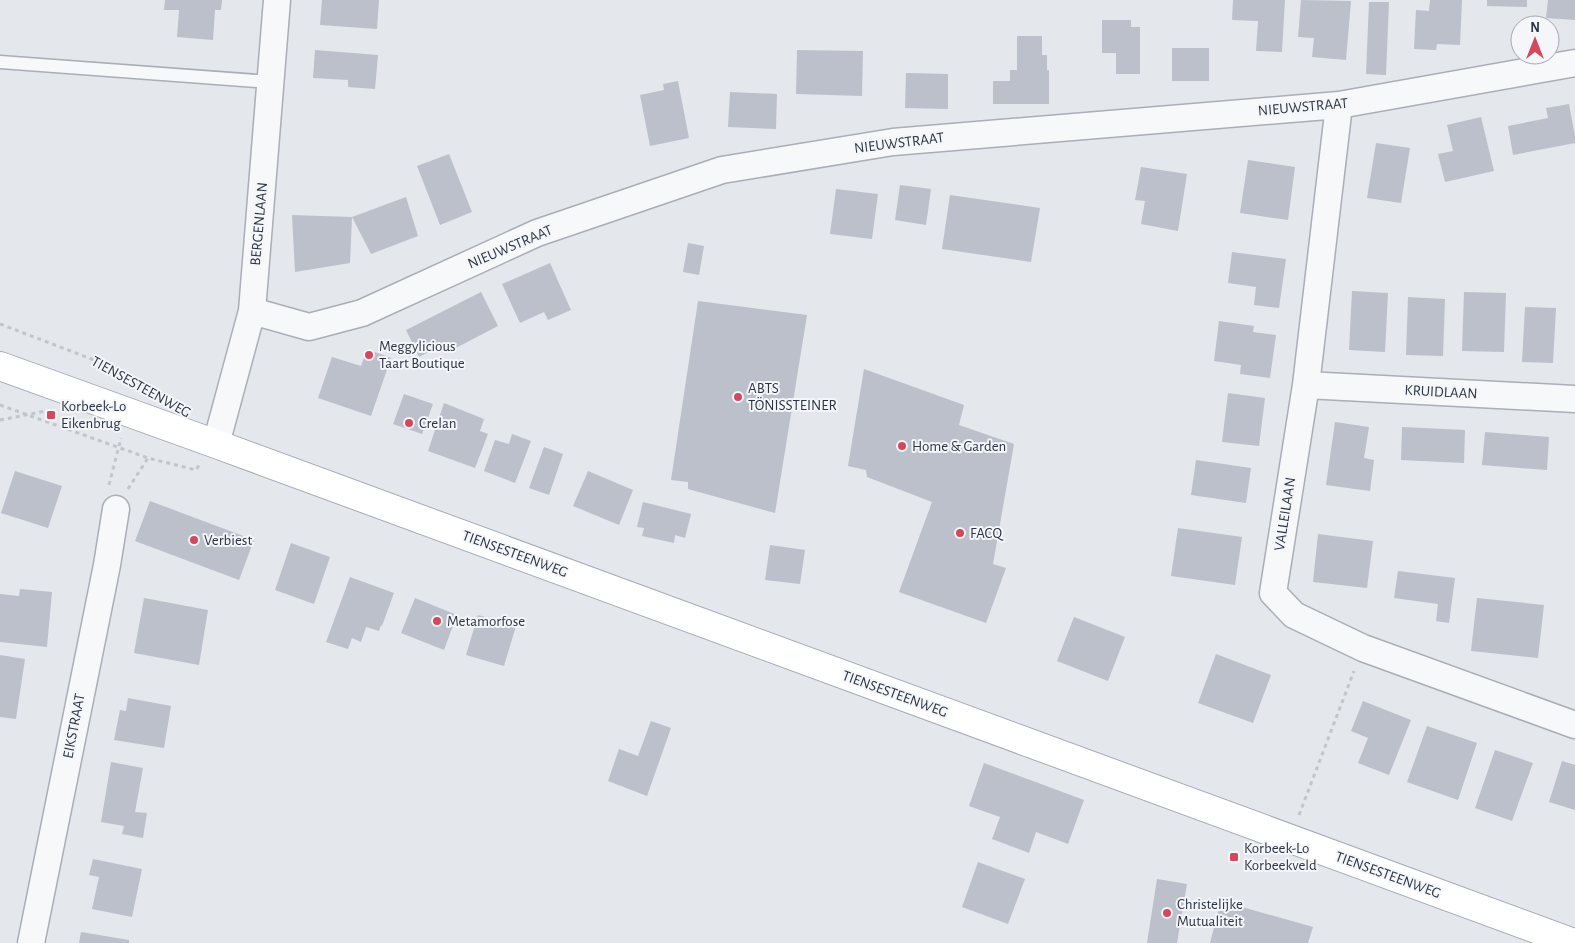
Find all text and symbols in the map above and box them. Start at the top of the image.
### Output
north arrow [1510,15,1560,65]
text: N [1530,21,1540,35]
street label: NIEUWSTRAAT [1257,96,1349,118]
street label: NIEUWSTRAAT [853,130,945,156]
street label: BERGENLAAN [248,182,270,266]
street label: NIEUWSTRAAT [465,222,555,272]
place label: Meggylicious Taart Boutique [379,339,465,371]
marker: Meggylicious Taart Boutique [363,349,375,361]
street label: TIENSESTEENWEG [89,353,193,421]
place label: ABTS TÖNISSTEINER [748,381,837,413]
street label: KRUIDLAAN [1404,383,1478,401]
marker: ABTS TÖNISSTEINER [732,391,744,403]
place label: Korbeek-Lo Eikenbrug [61,399,126,431]
marker: Korbeek-Lo Eikenbrug [45,409,57,421]
place label: Crelan [419,416,456,431]
marker: Crelan [403,417,415,429]
place label: Home & Garden [912,439,1006,454]
marker: Home & Garden [896,440,908,452]
street label: VALLEILAAN [1272,476,1298,552]
place label: FACQ [970,526,1003,541]
marker: FACQ [954,527,966,539]
street label: TIENSESTEENWEG [460,528,570,580]
place label: Verbiest [204,533,252,548]
marker: Verbiest [188,534,200,546]
place label: Metamorfose [447,614,525,629]
marker: Metamorfose [431,615,443,627]
street label: TIENSESTEENWEG [840,668,950,720]
street label: EIKSTRAAT [60,692,88,760]
place label: Korbeek-Lo Korbeekveld [1244,841,1317,873]
street label: TIENSESTEENWEG [1333,849,1443,901]
marker: Korbeek-Lo Korbeekveld [1228,851,1240,863]
place label: Christelijke Mutualiteit [1177,897,1243,929]
marker: Christelijke Mutualiteit [1161,907,1173,919]

